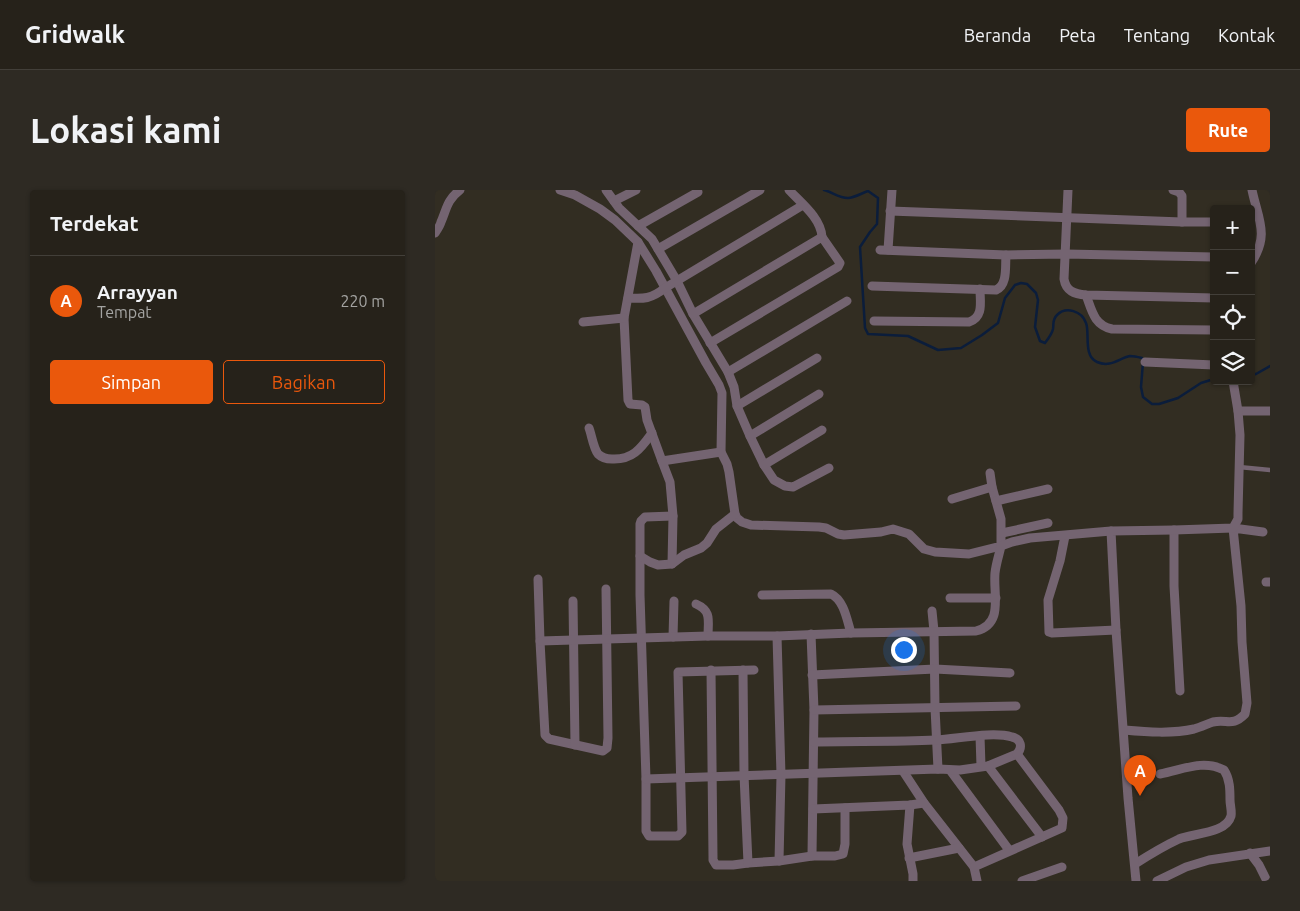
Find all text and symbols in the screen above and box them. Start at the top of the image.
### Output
text: Gridwalk [25,21,125,48]
text: Beranda [964,25,1031,45]
text: Peta [1059,25,1096,45]
text: Tentang [1124,25,1190,45]
text: Kontak [1218,25,1275,45]
button: Rute [1186,108,1270,152]
text: Lokasi kami [30,110,222,150]
map controls [1210,205,1255,385]
button: + [1210,205,1255,250]
text: Terdekat [50,211,138,235]
button: − [1210,250,1255,295]
text: Arrayyan [97,281,178,303]
text: A [60,292,72,310]
text: 220 m [340,292,385,310]
button: locate [1210,295,1255,340]
text: Tempat [97,303,152,321]
button: layers [1210,340,1255,385]
button: Simpan [50,360,213,404]
button: Bagikan [223,360,385,404]
your location [891,637,917,663]
pin: A [1124,755,1156,796]

